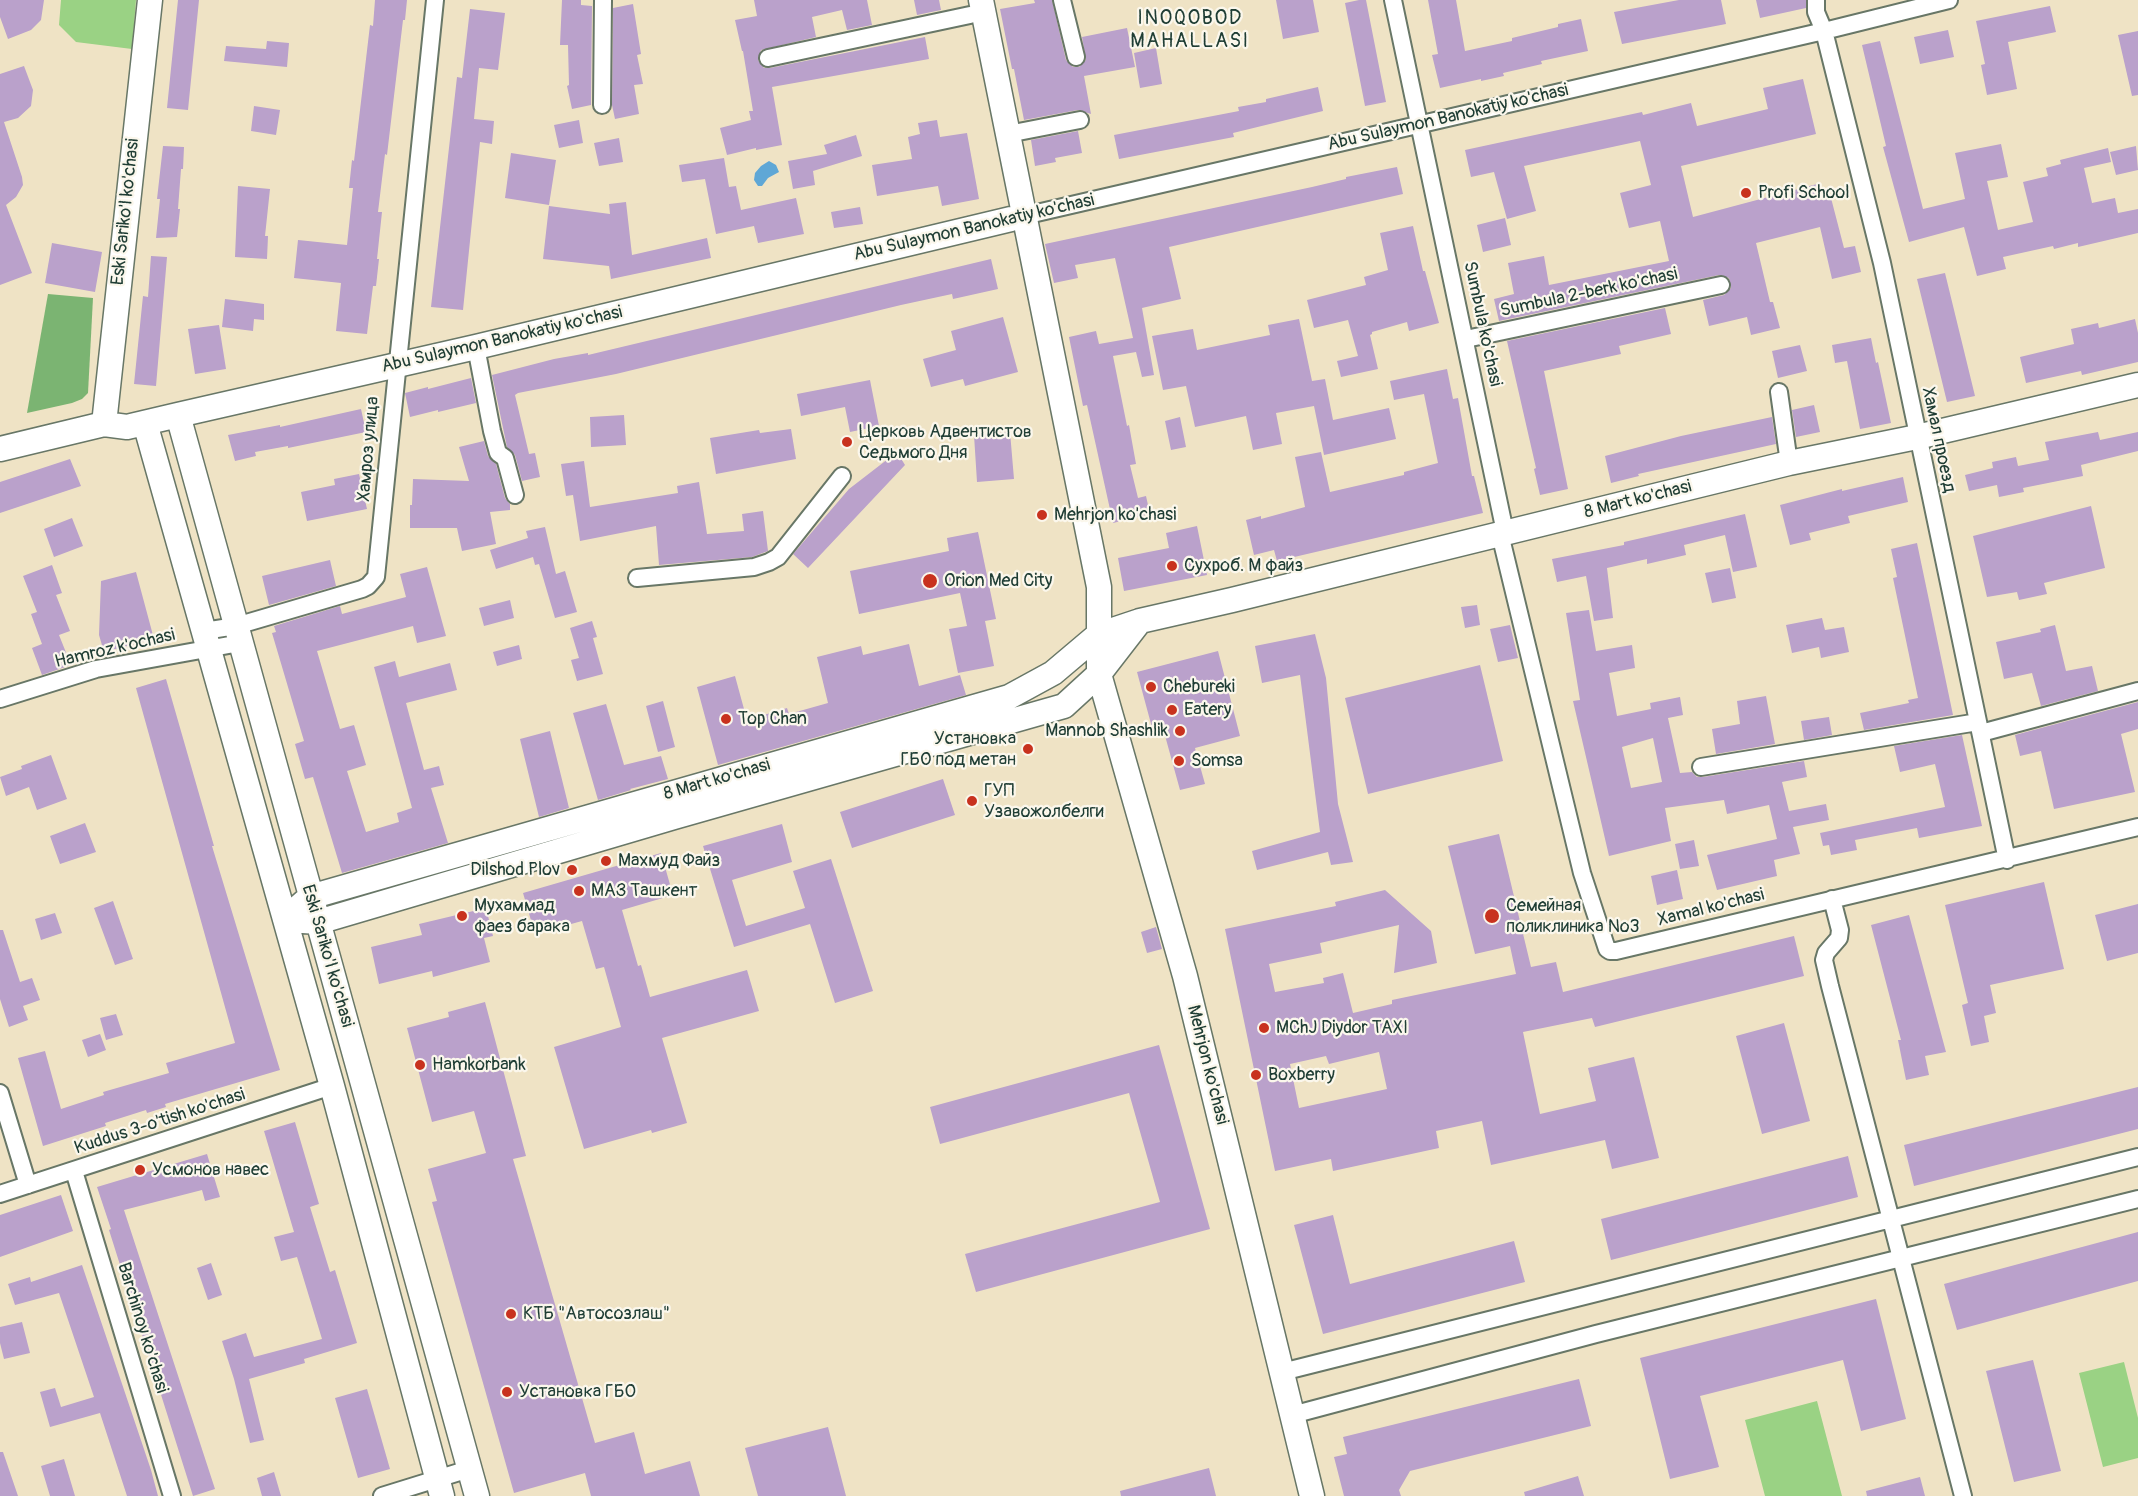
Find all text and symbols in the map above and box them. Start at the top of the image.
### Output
district label: INOQOBOD MAHALLASI [1130,7,1250,54]
street label: Abu Sulaymon Banokatiy ko'chasi [1325,80,1571,156]
street label: Eski Sariko'l ko'chasi [108,138,144,286]
place label: Profi School [1758,182,1849,204]
marker: Profi School [1739,186,1753,200]
street label: Abu Sulaymon Banokatiy ko'chasi [851,190,1097,266]
street label: Sumbula ko'chasi [1458,259,1506,389]
street label: Sumbula 2-berk ko'chasi [1498,264,1680,322]
street label: Abu Sulaymon Banokatiy ko'chasi [379,302,625,378]
street label: Хамал проезд [1916,385,1960,495]
street label: Хамроз улица [354,396,384,502]
place label: Церковь Адвентистов Седьмого Дня [859,421,1032,464]
marker: Церковь Адвентистов Седьмого Дня [840,435,854,449]
street label: 8 Mart ko'chasi [1582,476,1694,524]
place label: Mehrjon ko'chasi [1054,504,1176,526]
marker: Mehrjon ko'chasi [1035,508,1049,522]
place label: Сухроб. М файз [1184,555,1303,577]
marker: Сухроб. М файз [1165,559,1179,573]
place label: Orion Med City [944,570,1052,592]
marker: Orion Med City [921,572,939,590]
street label: Hamroz k'ochasi [53,625,177,673]
place label: Chebureki [1163,676,1235,698]
marker: Chebureki [1144,680,1158,694]
place label: Eatery [1184,699,1231,721]
marker: Eatery [1165,703,1179,717]
place label: Top Chan [738,708,807,730]
marker: Top Chan [719,712,733,726]
place label: Mannob Shashlik [1045,720,1168,742]
marker: Mannob Shashlik [1173,724,1187,738]
place label: Установка ГБО под метан [901,728,1016,771]
marker: Установка ГБО под метан [1021,742,1035,756]
place label: Somsa [1191,750,1243,772]
street label: 8 Mart ko'chasi [661,754,773,806]
marker: Somsa [1172,754,1186,768]
place label: ГУП Узавожолбелги [984,780,1104,822]
marker: ГУП Узавожолбелги [965,794,979,808]
place label: Махмуд Файз [618,850,720,872]
marker: Махмуд Файз [599,854,613,868]
place label: Dilshod Plov [470,859,560,881]
marker: Dilshod Plov [565,863,579,877]
place label: МАЗ Ташкент [591,880,698,902]
street label: Eski Sariko'l ko'chasi [296,882,358,1030]
marker: МАЗ Ташкент [572,884,586,898]
street label: Xamal ko'chasi [1655,884,1767,932]
place label: Мухаммад фаез барака [474,895,570,938]
place label: Семейная поликлиника №3 [1506,895,1640,938]
marker: Семейная поликлиника №3 [1483,907,1501,925]
marker: Мухаммад фаез барака [455,909,469,923]
street label: Mehrjon ko'chasi [1182,1003,1232,1127]
place label: MChJ Diydor TAXI [1276,1017,1408,1039]
marker: MChJ Diydor TAXI [1257,1021,1271,1035]
place label: Hamkorbank [432,1054,526,1076]
marker: Hamkorbank [413,1058,427,1072]
place label: Boxberry [1268,1064,1335,1086]
marker: Boxberry [1249,1068,1263,1082]
street label: Kuddus 3-o'tish ko'chasi [72,1084,248,1160]
place label: Усмонов навес [152,1159,269,1181]
marker: Усмонов навес [133,1163,147,1177]
street label: Barchinoy ko'chasi [112,1260,172,1396]
place label: КТБ "Автосозлаш" [523,1303,670,1325]
marker: КТБ "Автосозлаш" [504,1307,518,1321]
place label: Установка ГБО [519,1381,636,1403]
marker: Установка ГБО [500,1385,514,1399]

